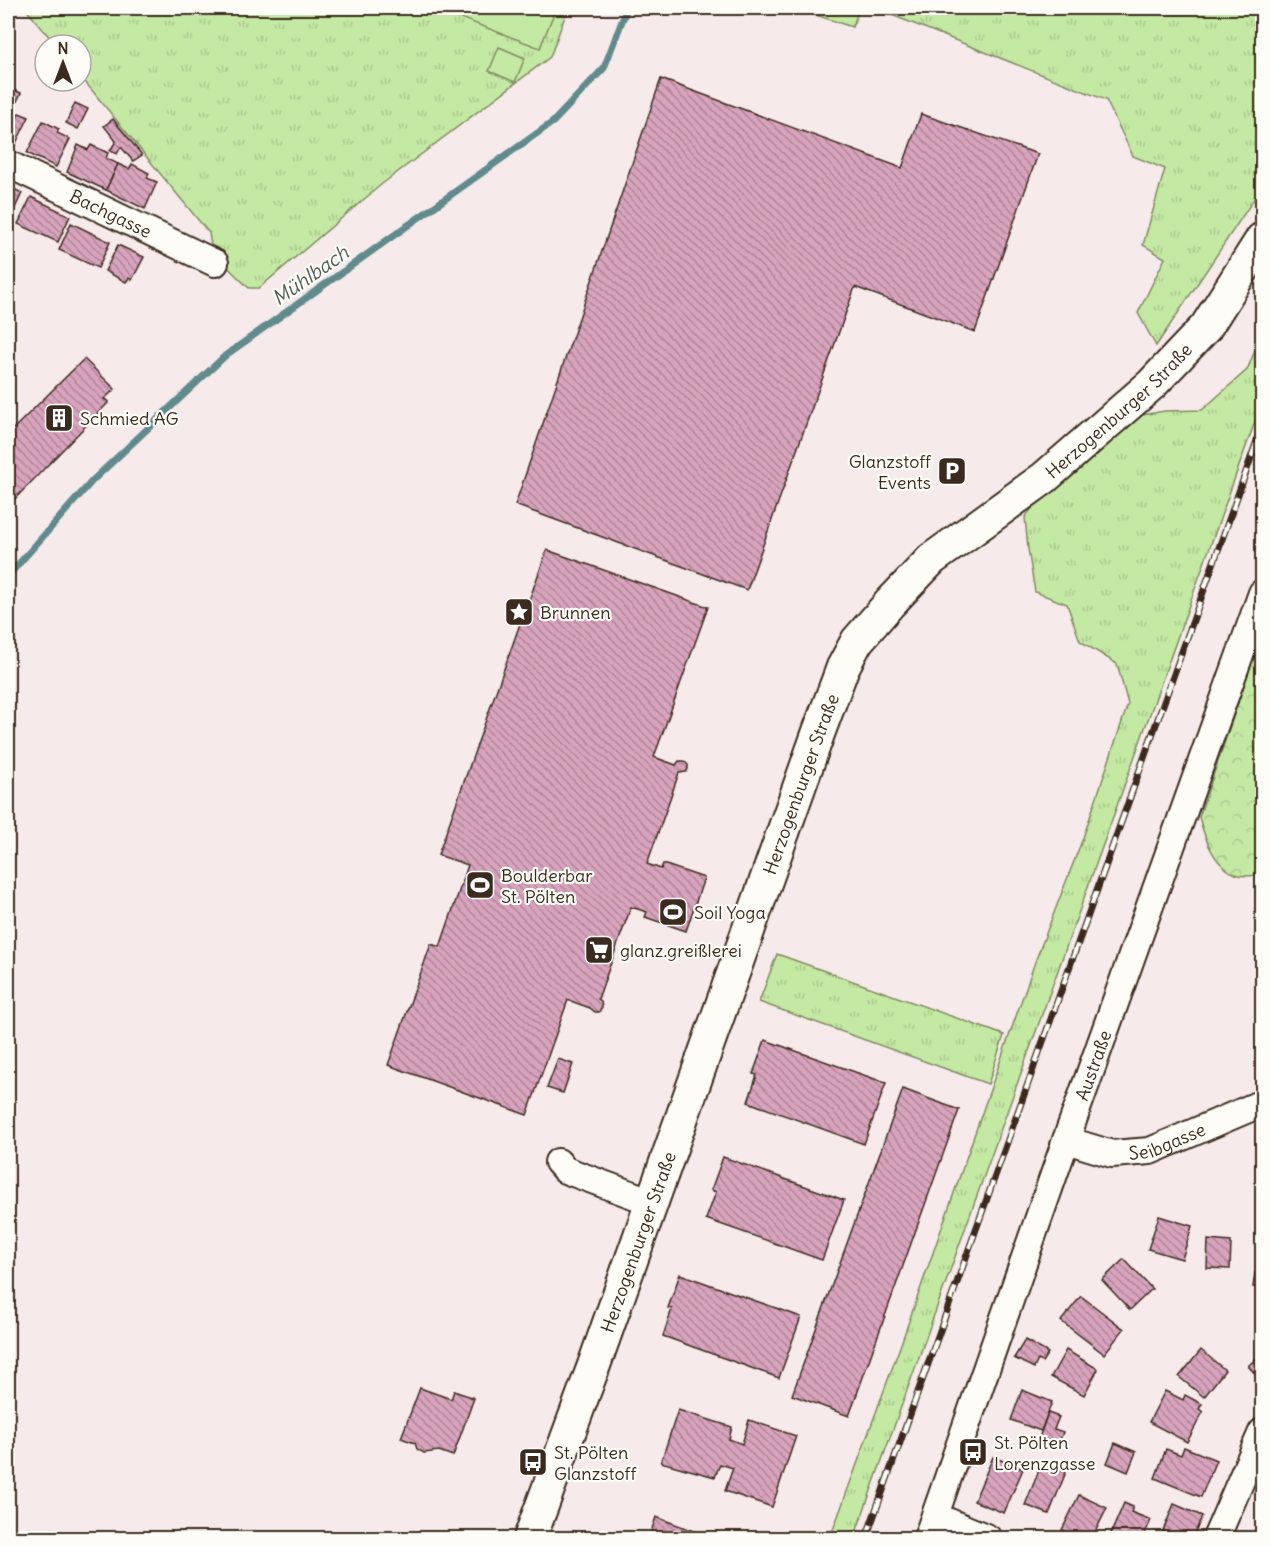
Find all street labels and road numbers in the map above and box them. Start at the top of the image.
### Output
street label: Bachgasse [66,184,155,243]
street label: Herzogenburger Straße [1040,338,1196,483]
street label: Herzogenburger Straße [758,690,844,878]
street label: Austraße [1070,1027,1116,1104]
street label: Seibgasse [1128,1117,1209,1164]
street label: Herzogenburger Straße [595,1148,680,1336]

